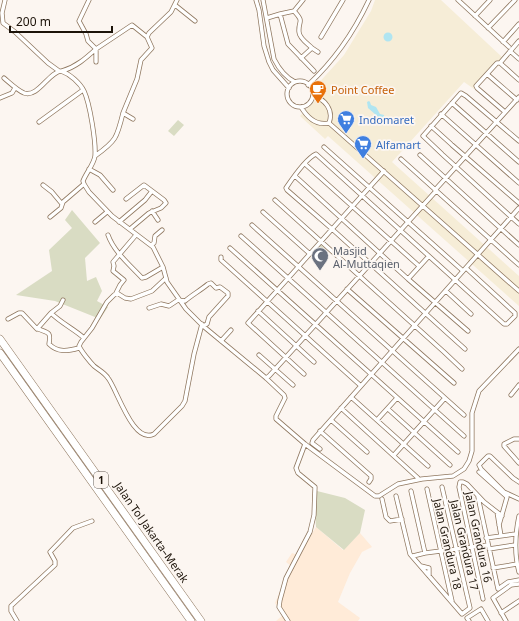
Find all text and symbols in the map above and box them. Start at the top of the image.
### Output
scale bar [10,8,112,34]
text: 200 m [16,13,51,30]
cafe icon: Point Coffee [308,79,328,104]
place label: Point Coffee [331,82,394,97]
supermarket icon: Indomaret [336,109,356,134]
place label: Indomaret [359,112,414,127]
supermarket icon: Alfamart [353,134,373,159]
place label: Alfamart [376,137,421,152]
place label: Masjid Al-Muttaqien [333,243,400,271]
mosque icon: Masjid Al-Muttaqien [310,246,330,271]
road number: 1 [94,472,108,488]
street label: Jalan Tol Jakarta–Merak [111,478,192,585]
street label: Jalan Grandura 16 [462,489,496,584]
street label: Jalan Grandura 18 [430,496,466,591]
street label: Jalan Grandura 17 [447,497,483,592]

